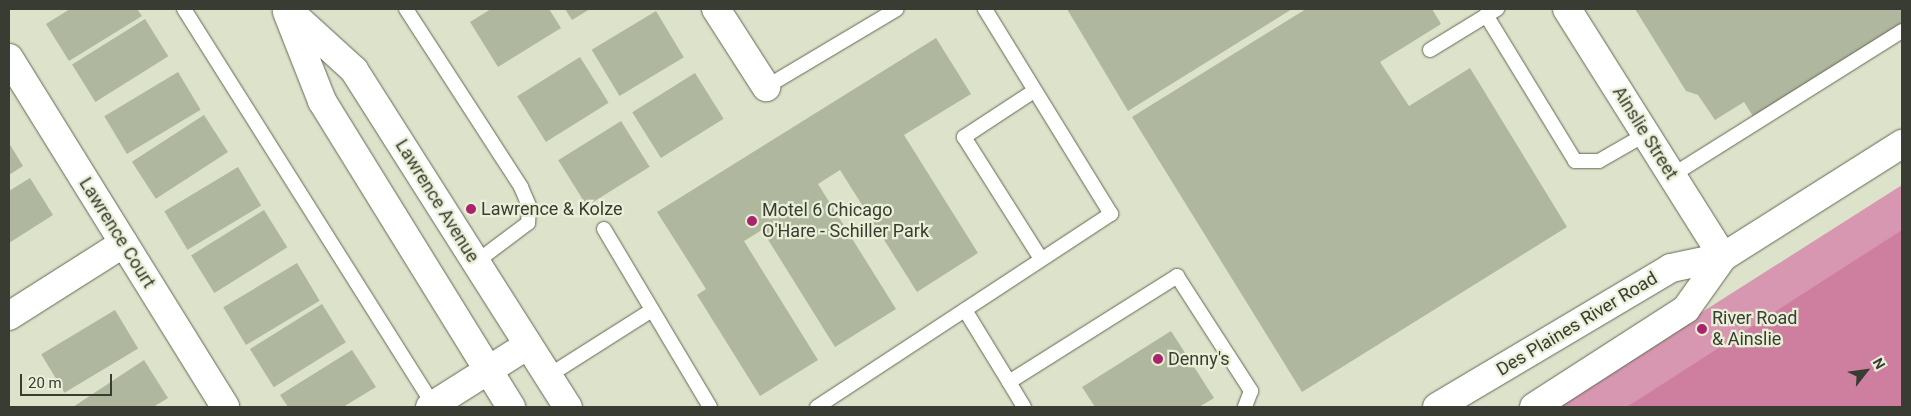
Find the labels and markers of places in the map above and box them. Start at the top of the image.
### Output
place label: Lawrence & Kolze [481,198,623,220]
place label: Motel 6 Chicago O'Hare - Schiller Park [762,200,929,242]
marker: Lawrence & Kolze [465,203,477,215]
marker: Motel 6 Chicago O'Hare - Schiller Park [746,215,758,227]
place label: River Road & Ainslie [1712,308,1797,350]
marker: River Road & Ainslie [1696,323,1708,335]
place label: Denny's [1168,348,1230,370]
marker: Denny's [1152,353,1164,365]

